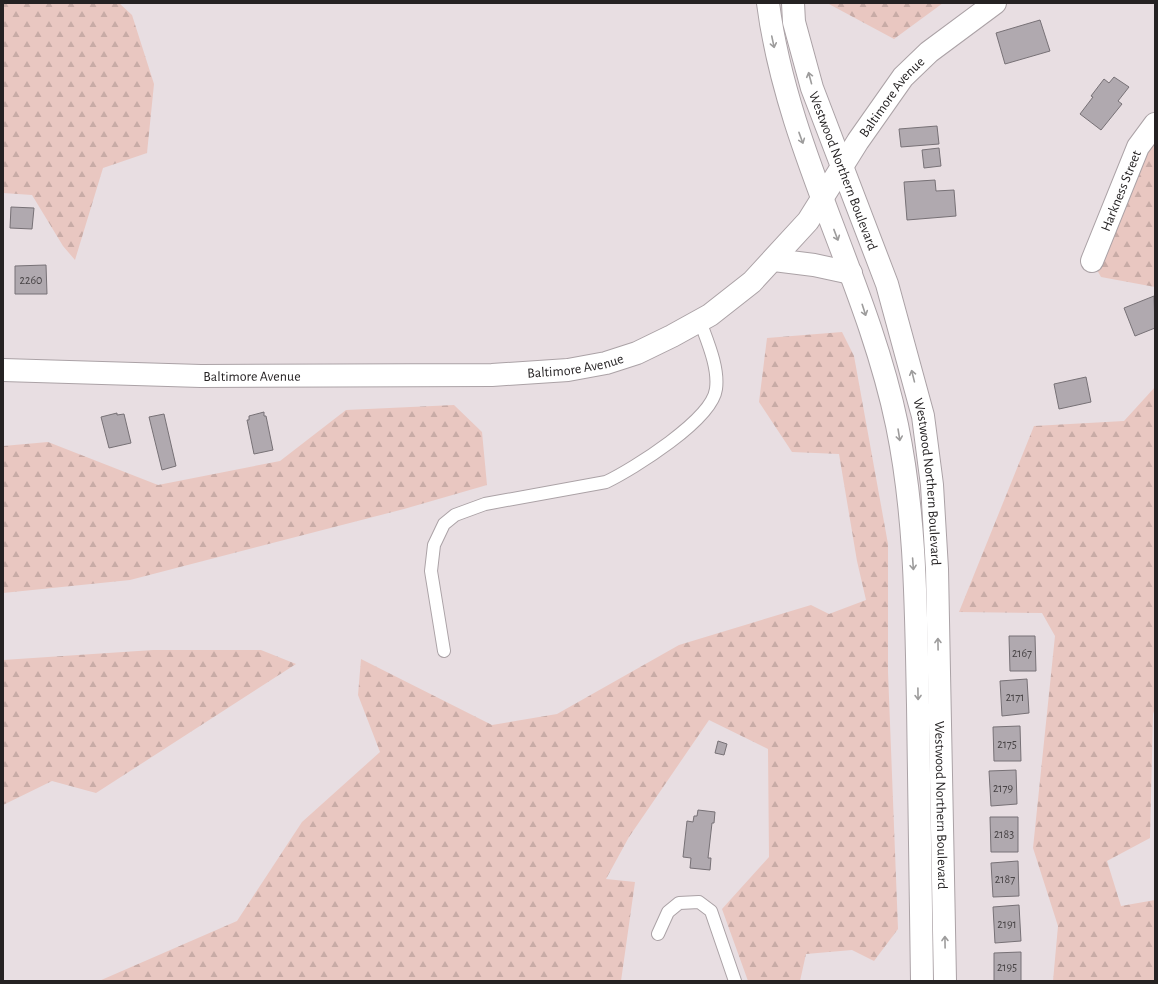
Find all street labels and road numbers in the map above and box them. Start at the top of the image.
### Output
street label: Baltimore Avenue [857,55,927,140]
street label: Westwood Northern Boulevard [806,90,879,252]
street label: Harkness Street [1099,148,1144,233]
street label: Baltimore Avenue [527,352,625,381]
street label: Baltimore Avenue [203,370,301,384]
street label: Westwood Northern Boulevard [910,397,943,566]
street label: Westwood Northern Boulevard [932,721,949,890]

